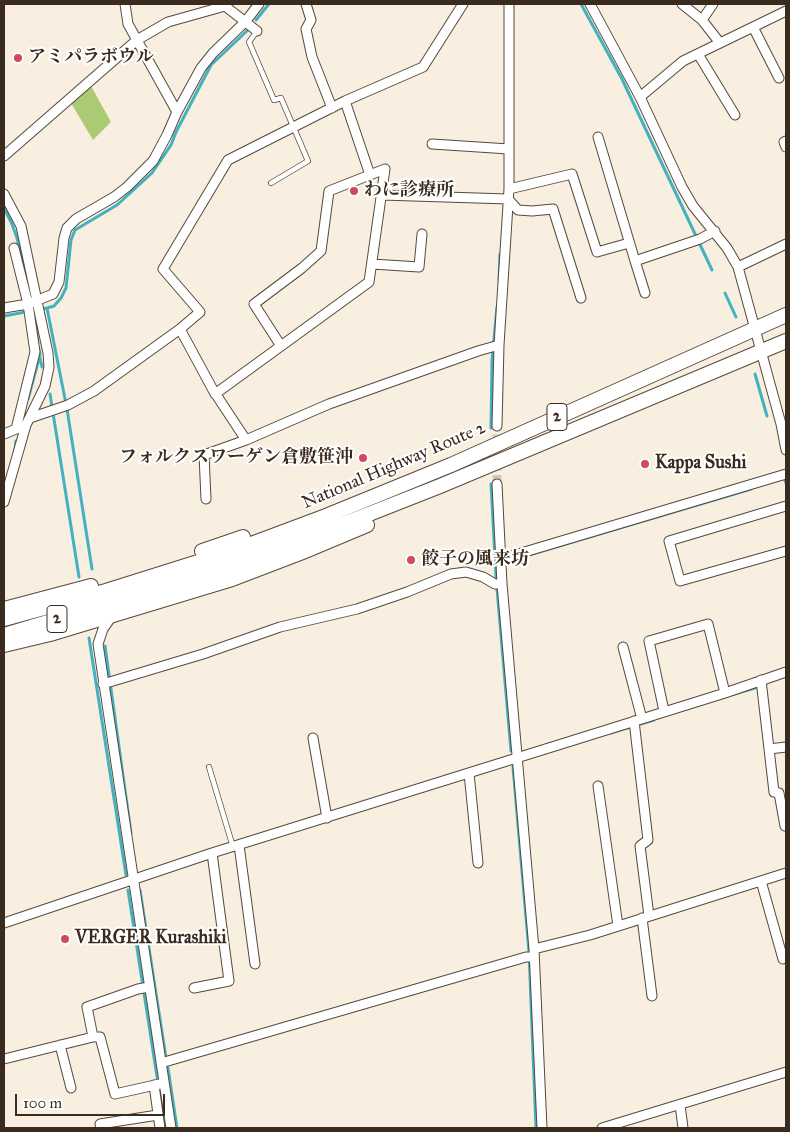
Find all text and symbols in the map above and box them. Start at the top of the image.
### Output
place label: アミパラボウル [28,47,154,69]
marker: アミパラボウル [12,52,24,64]
place label: わに診療所 [364,180,454,202]
marker: わに診療所 [348,185,360,197]
road number: 2 [547,404,567,431]
street label: National Highway Route 2 [299,418,489,514]
place label: フォルクスワーゲン倉敷笹沖 [119,447,353,469]
marker: フォルクスワーゲン倉敷笹沖 [357,452,369,464]
place label: Kappa Sushi [655,453,746,475]
marker: Kappa Sushi [639,458,651,470]
place label: 餃子の風来坊 [421,549,529,571]
marker: 餃子の風来坊 [405,554,417,566]
road number: 2 [47,606,67,632]
place label: VERGER Kurashiki [75,928,226,950]
marker: VERGER Kurashiki [59,933,71,945]
scale bar [18,1084,168,1116]
text: 100 m [23,1094,62,1112]

